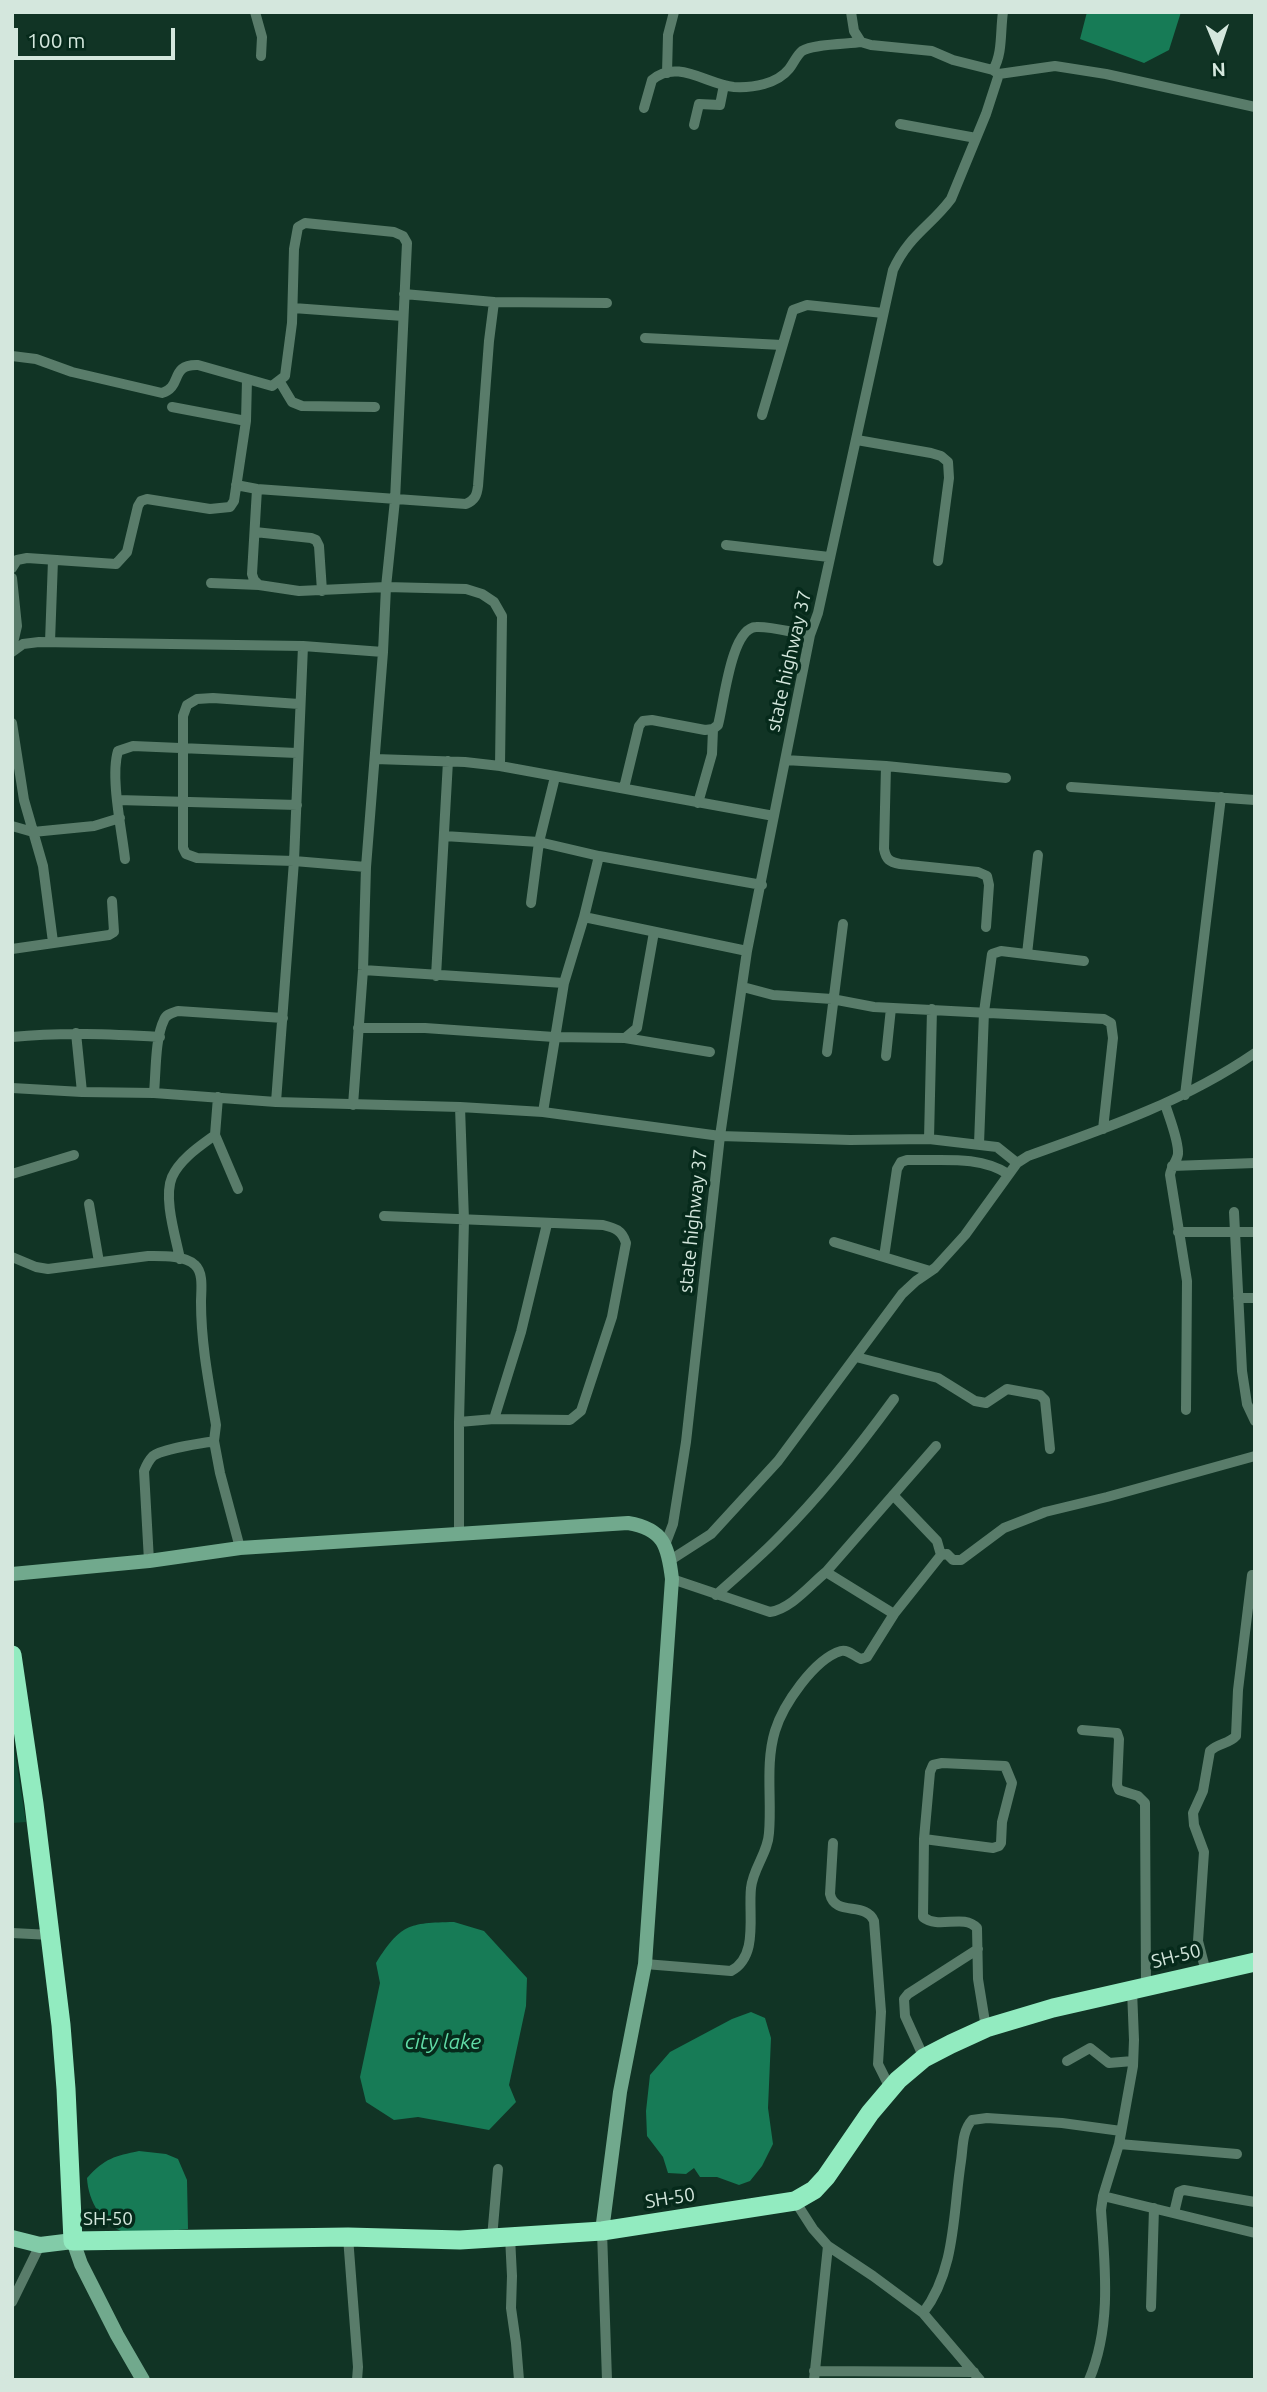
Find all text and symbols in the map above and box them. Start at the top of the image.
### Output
scale bar [18,14,178,58]
north arrow [1183,14,1253,84]
text: 100 m [27,28,85,52]
text: N [1211,59,1226,81]
street label: state highway 37 [762,588,816,734]
street label: state highway 37 [674,1148,712,1294]
street label: SH-50 [1149,1939,1203,1973]
water label: city lake [405,2029,481,2055]
street label: SH-50 [643,2183,697,2213]
street label: SH-50 [83,2208,133,2230]

